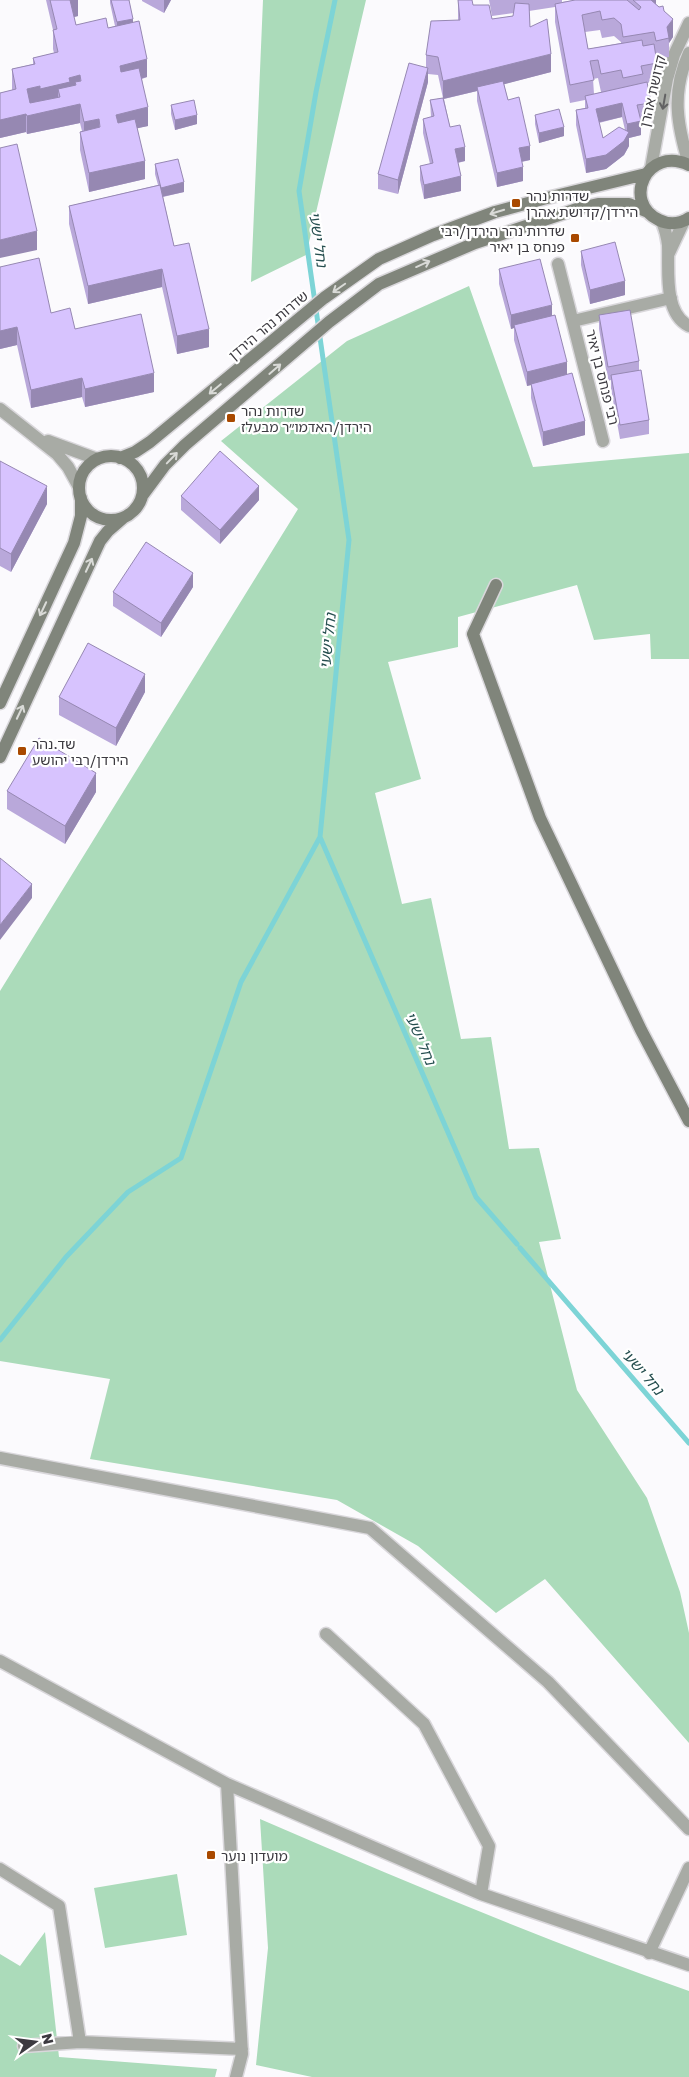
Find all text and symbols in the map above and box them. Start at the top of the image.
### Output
street label: קדושת אהרן [635,53,669,129]
one-way arrow [658,94,668,110]
place label: שדרות נהר הירדן/קדושת אהרן [526,187,638,220]
marker: שדרות נהר הירדן/קדושת אהרן [510,197,522,209]
one-way arrow [489,208,505,218]
water label: נחל ישעי [306,210,332,269]
place label: שדרות נהר הירדן/רבי פנחס בן יאיר [440,222,565,255]
marker: שדרות נהר הירדן/רבי פנחס בן יאיר [569,232,581,244]
one-way arrow [415,259,430,269]
one-way arrow [332,283,346,293]
street label: שדרות נהר הירדן [225,287,311,363]
street label: רבי פנחס בן יאיר [583,327,623,427]
one-way arrow [268,363,281,375]
one-way arrow [209,383,222,394]
place label: שדרות נהר הירדן/האדמו״ר מבעלז [241,402,372,435]
marker: שדרות נהר הירדן/האדמו״ר מבעלז [225,412,237,424]
one-way arrow [166,452,178,464]
one-way arrow [84,558,94,573]
one-way arrow [38,601,47,616]
water label: נחל ישעי [315,611,339,670]
one-way arrow [16,705,26,720]
place label: שד.נהר הירדן/רבי יהושע [32,735,129,768]
marker: שד.נהר הירדן/רבי יהושע [16,745,28,757]
water label: נחל ישעי [402,1009,441,1068]
water label: נחל ישעי [618,1344,669,1399]
place label: מועדון נוער [221,1847,288,1864]
marker: מועדון נוער [205,1849,217,1861]
north arrow [10,2017,60,2067]
text: N [39,2032,58,2046]

